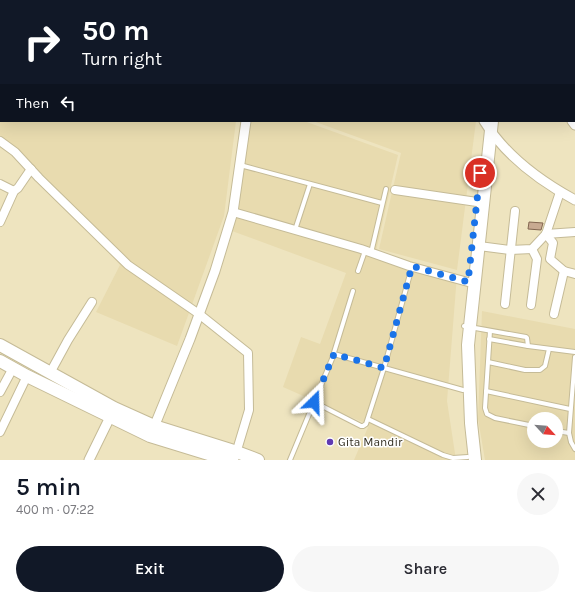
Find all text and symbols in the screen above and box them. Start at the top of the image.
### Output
text: 50 m [82,14,150,47]
icon: right [16,16,68,68]
text: Turn right [82,48,162,70]
icon: left [57,92,79,114]
text: Then [16,94,49,112]
pin [463,156,497,190]
icon: arrive [469,162,491,184]
position arrow [293,381,335,423]
north arrow [527,412,563,448]
map controls [527,412,563,448]
place label: Gita Mandir [338,435,403,449]
marker: Gita Mandir [325,437,335,447]
text: 5 min [16,473,81,501]
button: close [517,473,559,515]
text: 400 m · 07:22 [16,502,94,517]
button: Exit [16,546,284,592]
button: Share [292,546,559,592]

